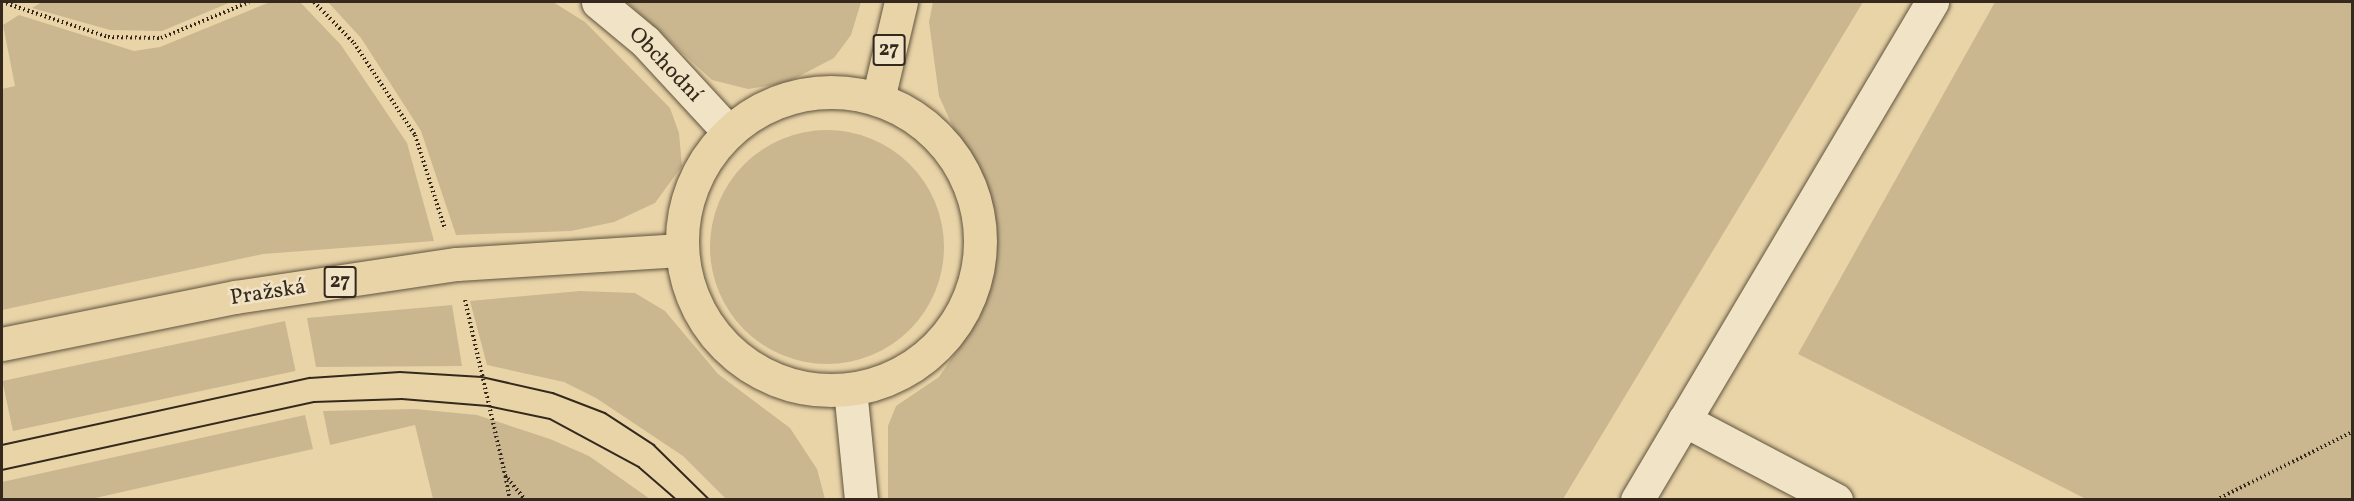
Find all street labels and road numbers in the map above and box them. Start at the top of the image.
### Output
street label: Obchodní [623,22,707,108]
road number: 27 [872,32,906,68]
road number: 27 [324,264,356,300]
street label: Pražská [228,274,308,312]

